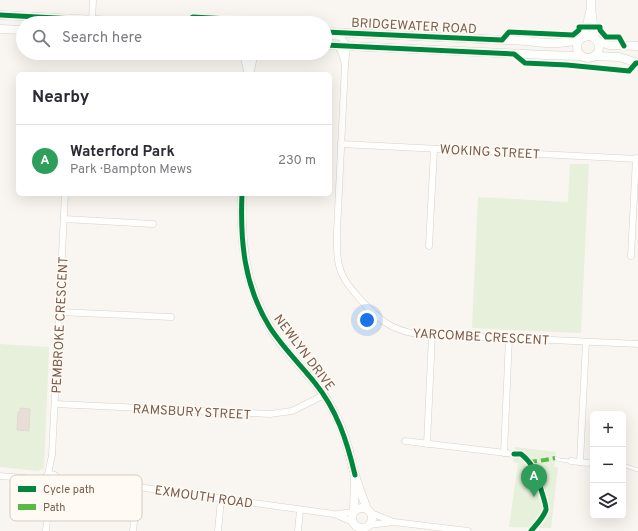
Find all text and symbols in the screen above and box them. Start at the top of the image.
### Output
search box [16,16,332,60]
street label: BRIDGEWATER ROAD [351,16,477,38]
icon: search [30,27,52,49]
text: Search here [62,29,142,48]
text: Nearby [32,87,89,109]
street label: WOKING STREET [439,142,541,164]
text: Waterford Park [70,143,175,162]
text: A [40,153,50,169]
text: 230 m [278,153,316,169]
text: Park · Bampton Mews [70,162,192,178]
street label: PEMBROKE CRESCENT [49,256,73,394]
your location [357,310,377,330]
street label: NEWLYN DRIVE [270,312,337,394]
street label: YARCOMBE CRESCENT [412,326,550,350]
street label: RAMSBURY STREET [132,402,252,424]
map controls [590,411,626,519]
button: + [590,411,626,447]
button: − [590,447,626,483]
pin: A [521,464,547,497]
legend [10,475,142,521]
text: Cycle path [43,483,95,497]
street label: EXMOUTH ROAD [154,483,254,513]
button: layers [590,483,626,519]
text: Path [43,501,65,515]

